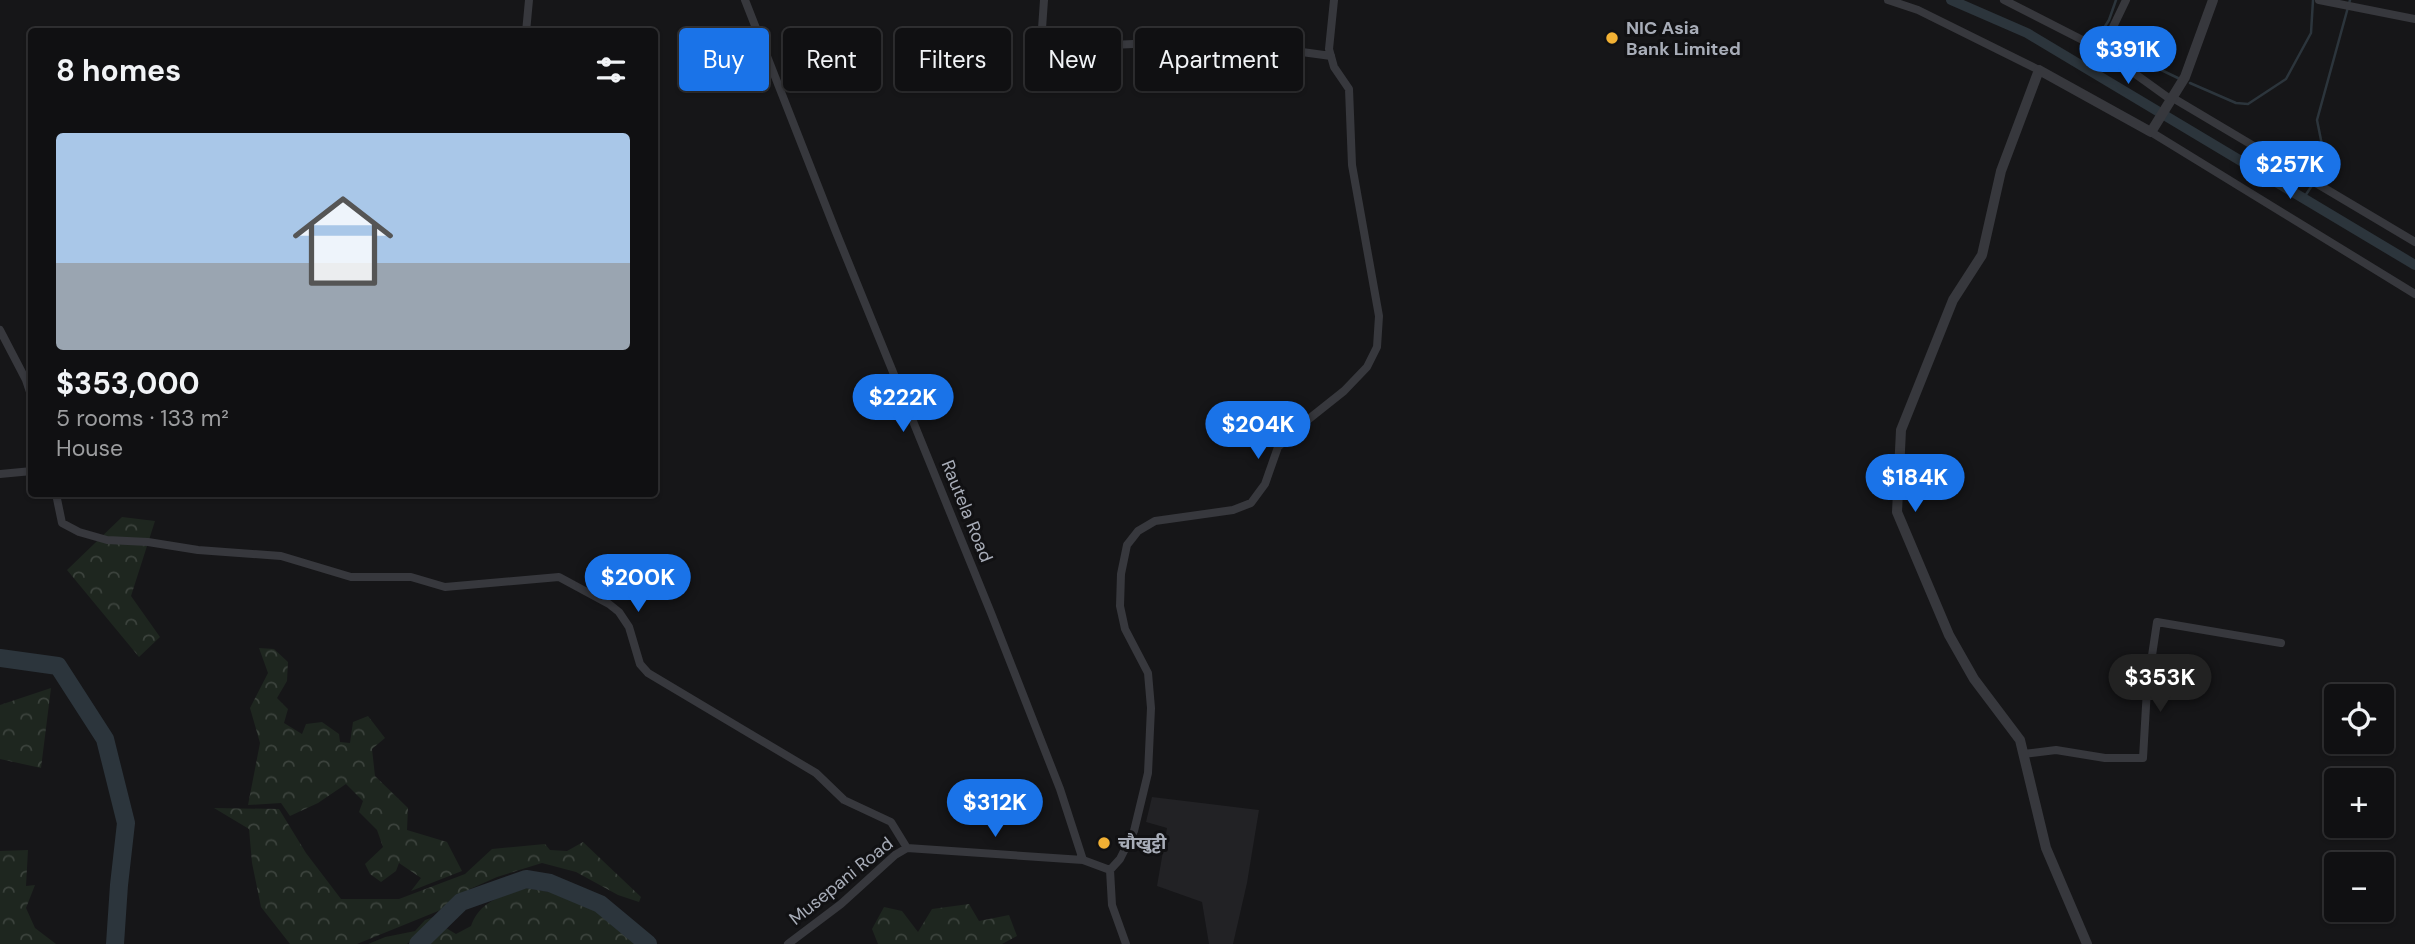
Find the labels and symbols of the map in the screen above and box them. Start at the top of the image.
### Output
place label: NIC Asia Bank Limited [1626,16,1741,61]
pin: $391K [2079,27,2177,86]
marker: NIC Asia Bank Limited [1604,30,1620,46]
pin: $257K [2241,142,2339,201]
pin: $222K [854,374,952,434]
pin: $204K [1209,402,1307,461]
pin: $184K [1866,454,1964,514]
street label: Rautela Road [936,456,998,566]
pin: $200K [589,554,687,614]
pin: $353K [2111,654,2209,714]
pin: $312K [946,780,1044,839]
place label: चौखुट्टी [1118,831,1167,855]
street label: Musepani Road [784,832,898,930]
marker: चौखुट्टी [1096,835,1112,851]

